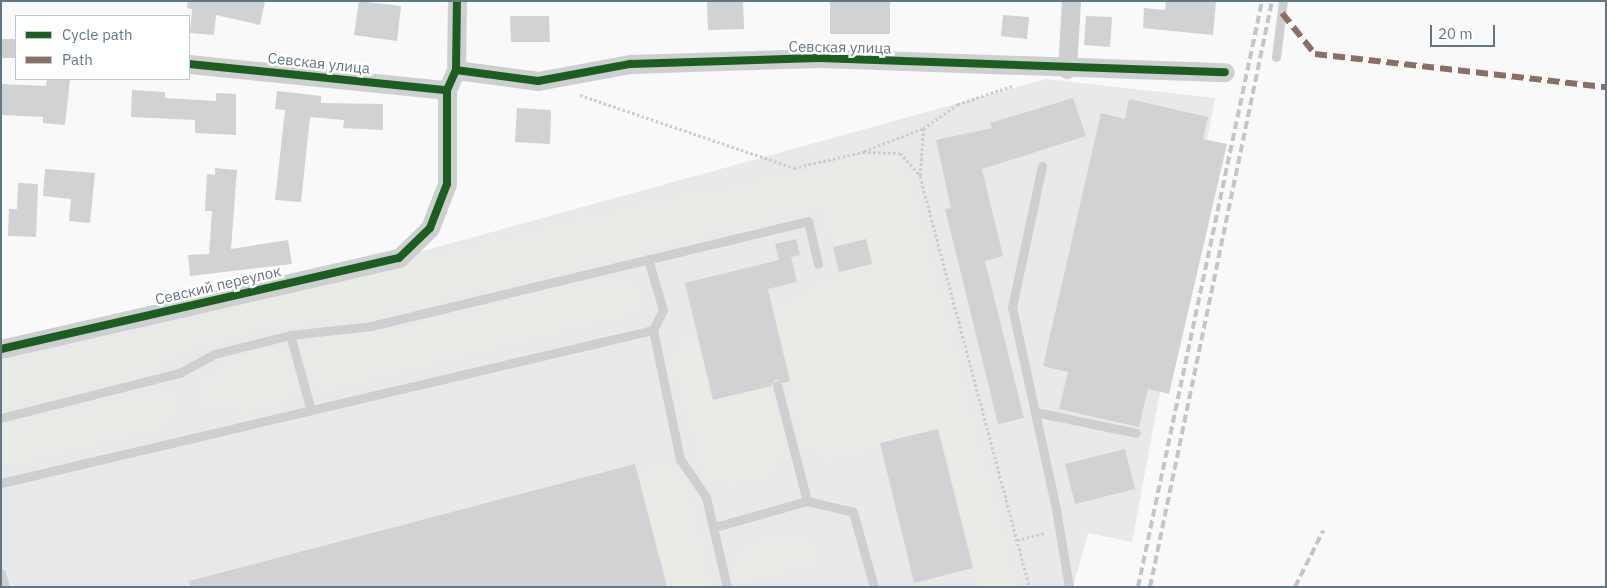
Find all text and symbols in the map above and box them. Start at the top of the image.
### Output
legend [15,15,190,80]
scale bar [1432,15,1497,47]
text: 20 m [1438,24,1473,43]
text: Cycle path [62,25,133,44]
street label: Севская улица [789,37,891,57]
street label: Севская улица [267,49,371,77]
text: Path [62,50,93,69]
street label: Севский переулок [153,262,283,308]

